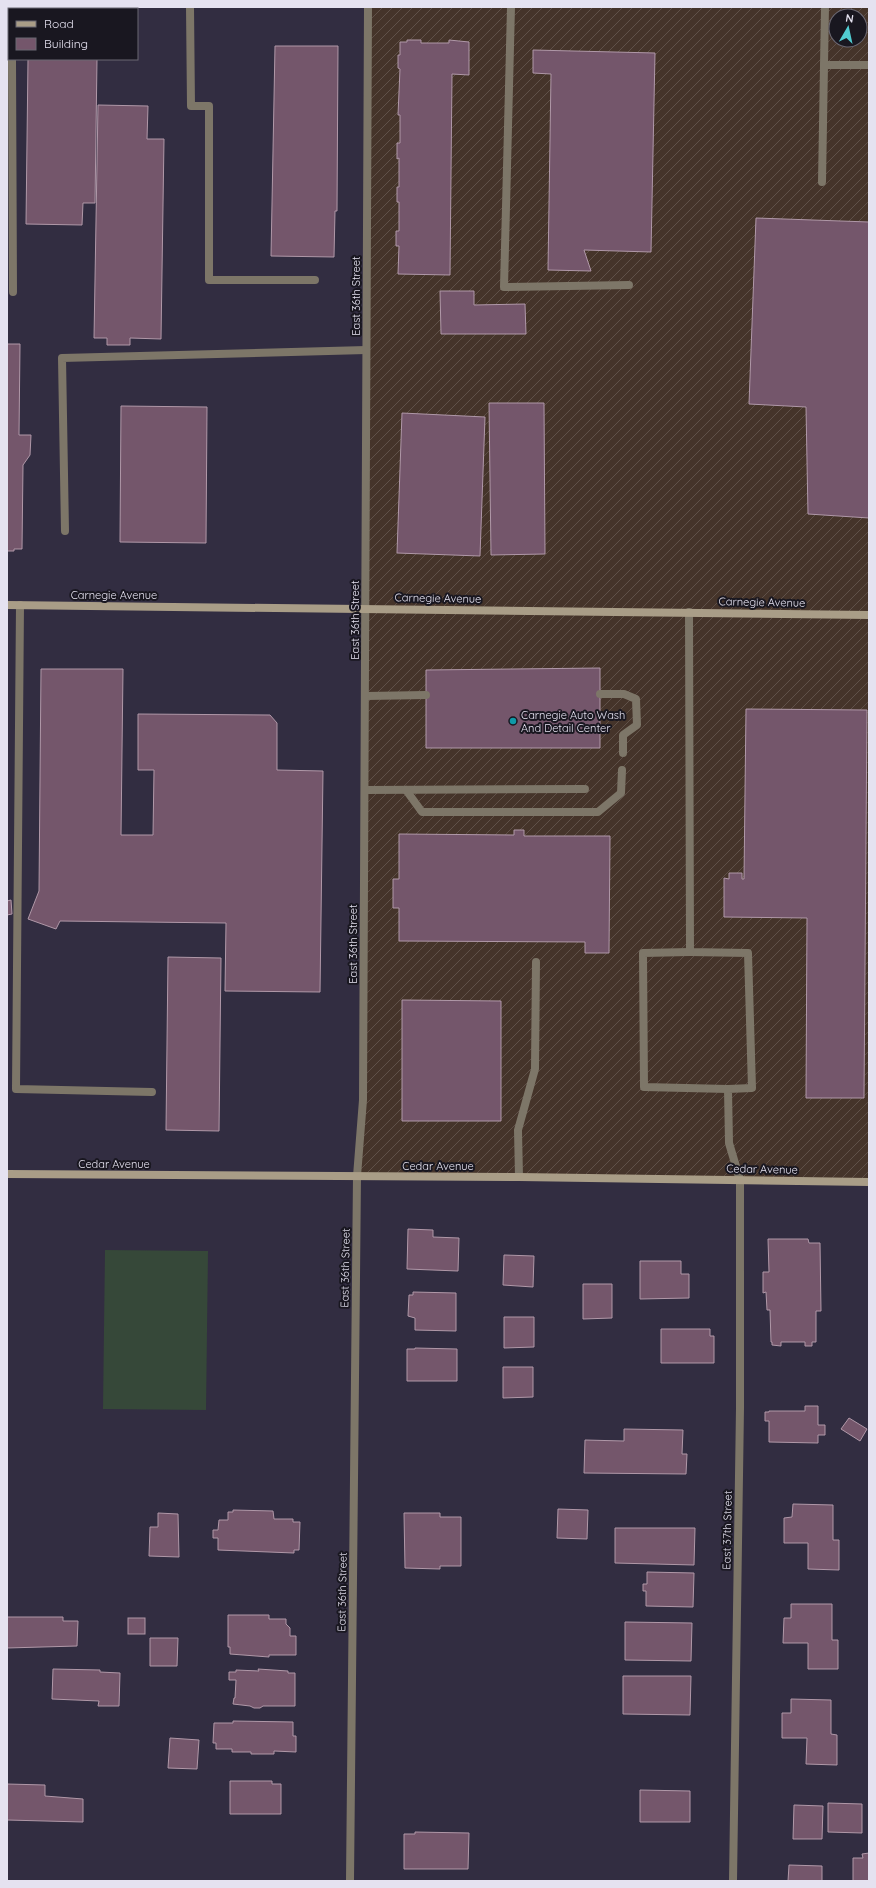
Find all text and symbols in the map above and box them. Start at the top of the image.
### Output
legend [8,8,138,60]
north arrow [828,8,868,48]
text: N [844,11,855,26]
text: Road [44,16,74,31]
text: Building [44,36,88,51]
street label: East 36th Street [349,256,363,336]
street label: East 36th Street [348,580,362,660]
street label: Carnegie Avenue [71,588,157,602]
street label: Carnegie Avenue [395,590,481,606]
street label: Carnegie Avenue [719,594,805,610]
place label: Carnegie Auto Wash And Detail Center [521,708,625,735]
marker: Carnegie Auto Wash And Detail Center [508,716,518,726]
street label: East 36th Street [346,904,360,984]
street label: Cedar Avenue [78,1157,150,1171]
street label: Cedar Avenue [402,1159,474,1173]
street label: Cedar Avenue [726,1161,798,1177]
street label: East 36th Street [337,1228,353,1308]
street label: East 37th Street [719,1490,735,1570]
street label: East 36th Street [334,1552,350,1632]

